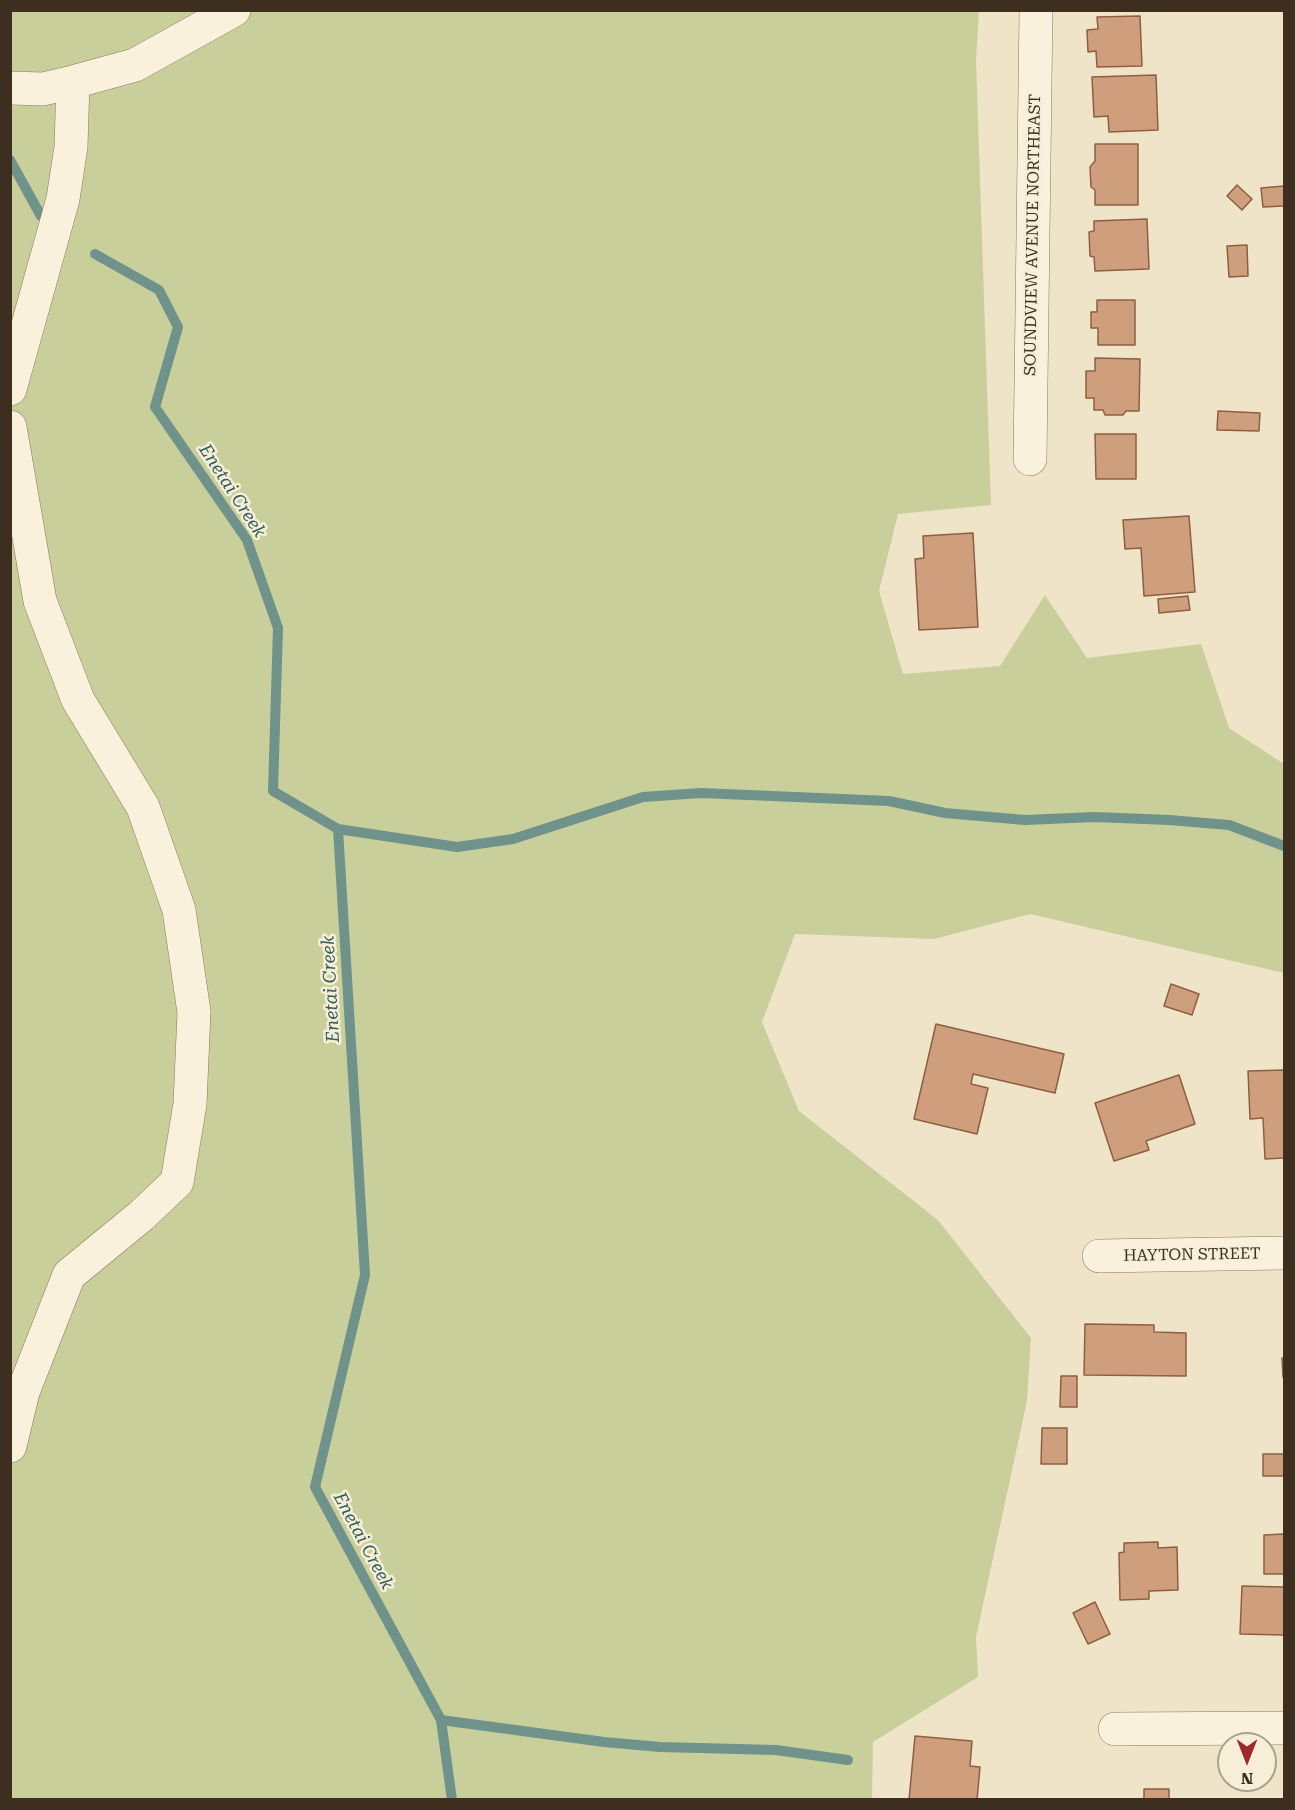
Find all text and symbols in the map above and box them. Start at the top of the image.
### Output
street label: SOUNDVIEW AVENUE NORTHEAST [1021,94,1045,376]
water label: Enetai Creek [194,440,270,542]
water label: Enetai Creek [317,935,345,1043]
street label: HAYTON STREET [1123,1244,1261,1266]
water label: Enetai Creek [328,1489,398,1593]
north arrow [1217,1732,1277,1792]
text: N [1241,1769,1253,1788]

